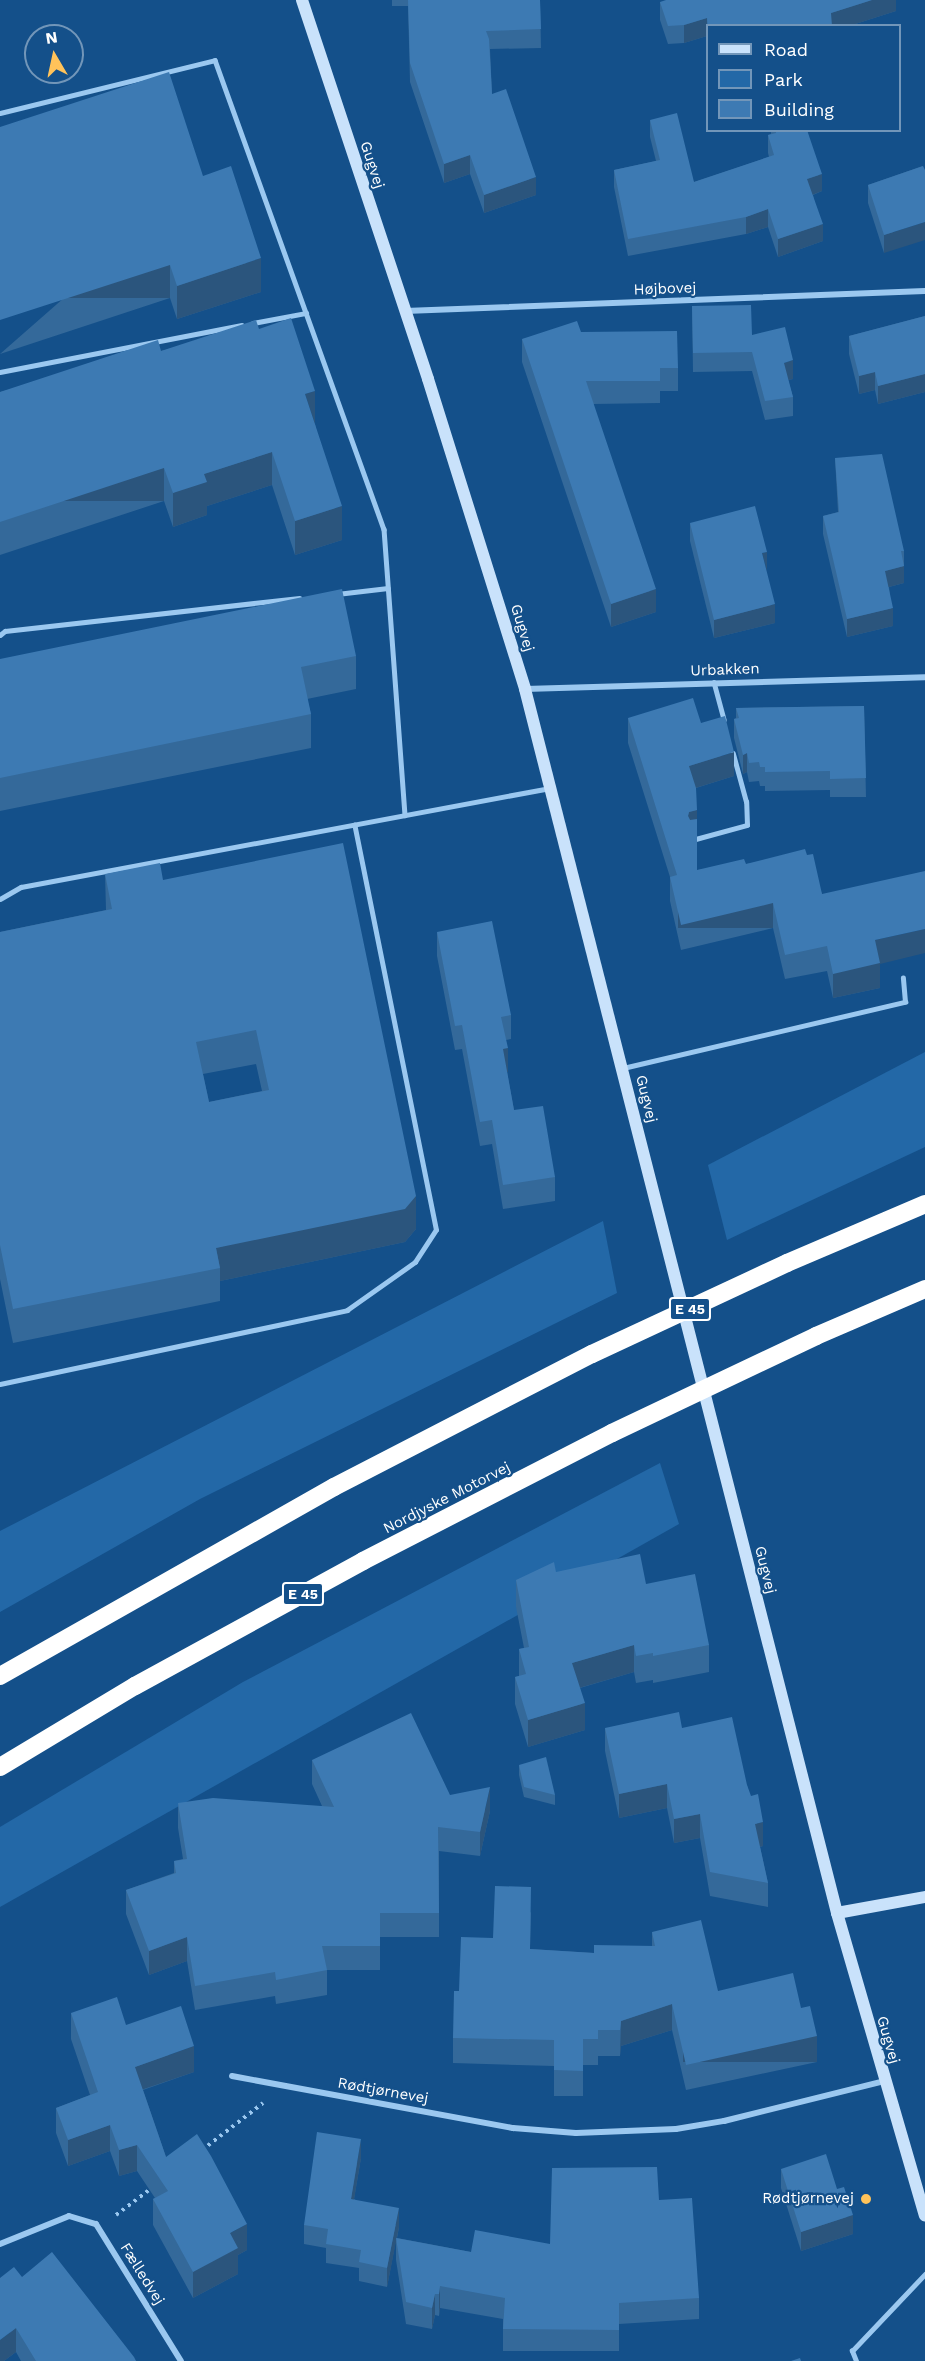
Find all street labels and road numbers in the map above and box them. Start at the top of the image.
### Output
street label: Gugvej [356,139,388,191]
street label: Højbovej [633,279,697,299]
street label: Gugvej [506,602,538,654]
street label: Urbakken [690,660,760,680]
street label: Gugvej [631,1073,661,1125]
road number: E 45 [668,1298,712,1320]
street label: Nordjyske Motorvej [381,1458,513,1538]
street label: Gugvej [750,1544,780,1596]
road number: E 45 [280,1583,326,1605]
street label: Gugvej [873,2014,903,2066]
street label: Rødtjørnevej [336,2074,430,2108]
street label: Fælledvej [116,2240,168,2308]

